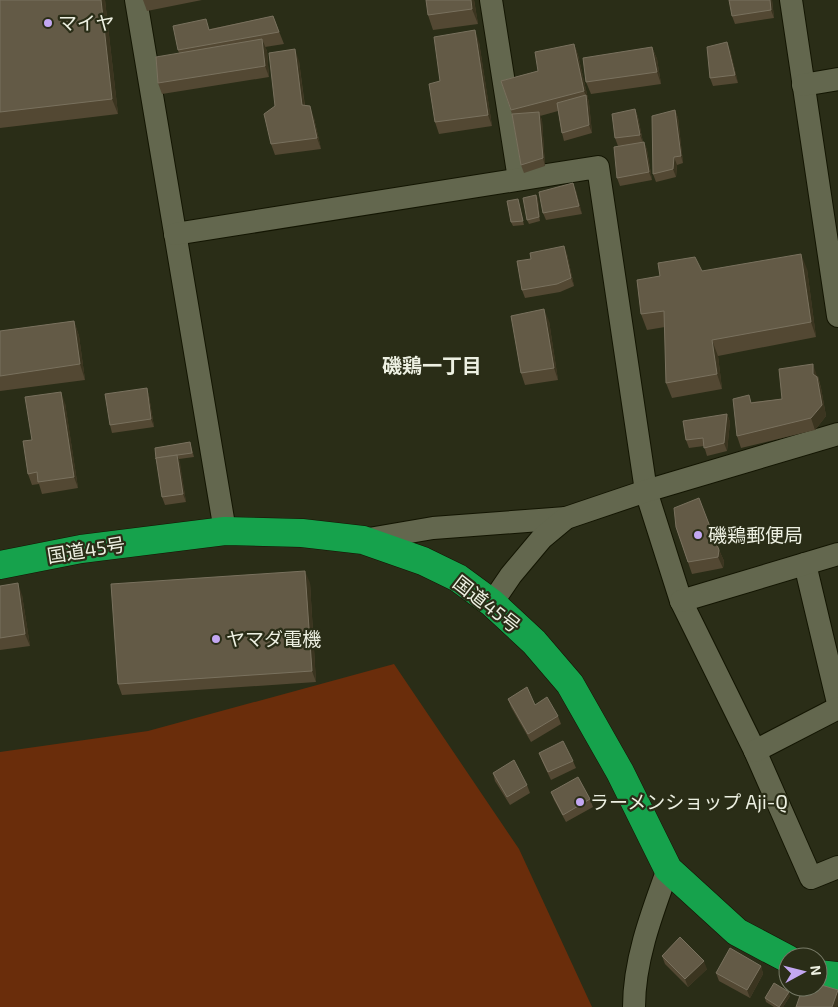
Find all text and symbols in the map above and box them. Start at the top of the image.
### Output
place label: マイヤ [58,11,114,34]
marker: マイヤ [42,17,54,29]
district label: 磯鶏一丁目 [382,353,482,377]
place label: 磯鶏郵便局 [708,523,803,546]
marker: 磯鶏郵便局 [692,529,704,541]
street label: 国道45号 [45,532,127,567]
street label: 国道45号 [449,570,525,637]
place label: ヤマダ電機 [226,627,321,650]
marker: ヤマダ電機 [210,633,222,645]
place label: ラーメンショップ Aji-Q [590,790,788,813]
marker: ラーメンショップ Aji-Q [574,796,586,808]
north arrow [778,947,828,997]
text: N [807,964,825,976]

